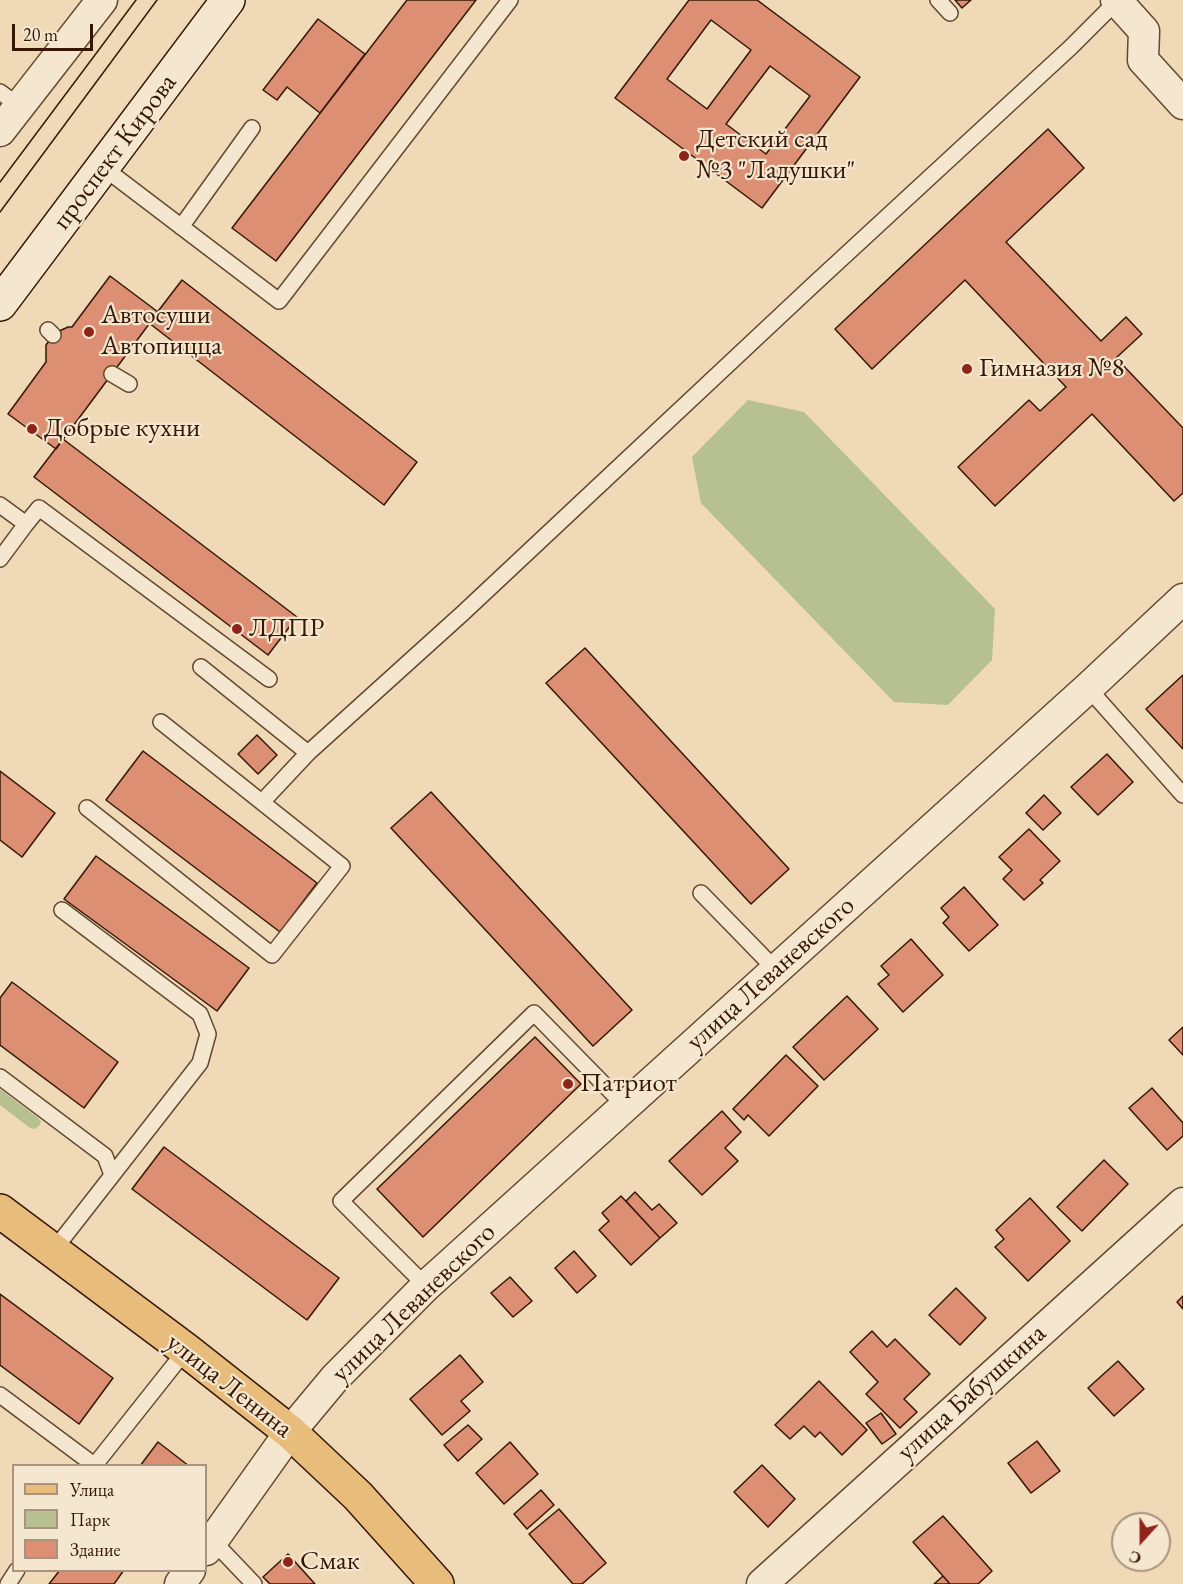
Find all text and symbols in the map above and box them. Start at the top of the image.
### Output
scale bar [15,12,96,50]
text: 20 m [23,23,58,46]
street label: проспект Кирова [46,68,184,236]
place label: Детский сад №3 "Ладушки" [696,124,856,187]
marker: Детский сад №3 "Ладушки" [677,149,691,163]
place label: Автосуши Автопицца [101,300,222,363]
marker: Автосуши Автопицца [82,325,96,339]
place label: Гимназия №8 [979,353,1124,385]
marker: Гимназия №8 [960,362,974,376]
place label: Добрые кухни [44,413,200,445]
marker: Добрые кухни [25,422,39,436]
place label: ЛДПР [249,613,324,645]
marker: ЛДПР [230,622,244,636]
street label: улица Леваневского [680,890,862,1058]
place label: Патриот [580,1068,677,1100]
marker: Патриот [561,1077,575,1091]
street label: улица Леваневского [325,1216,503,1390]
street label: улица Бабушкина [891,1318,1053,1468]
street label: улица Ленина [159,1327,299,1445]
legend [12,1464,207,1572]
text: Улица [70,1478,114,1501]
text: Парк [70,1508,110,1531]
north arrow [1111,1512,1171,1572]
text: Здание [70,1538,120,1561]
place label: Смак [300,1546,360,1578]
text: С [1126,1546,1144,1569]
marker: Смак [281,1555,295,1569]

